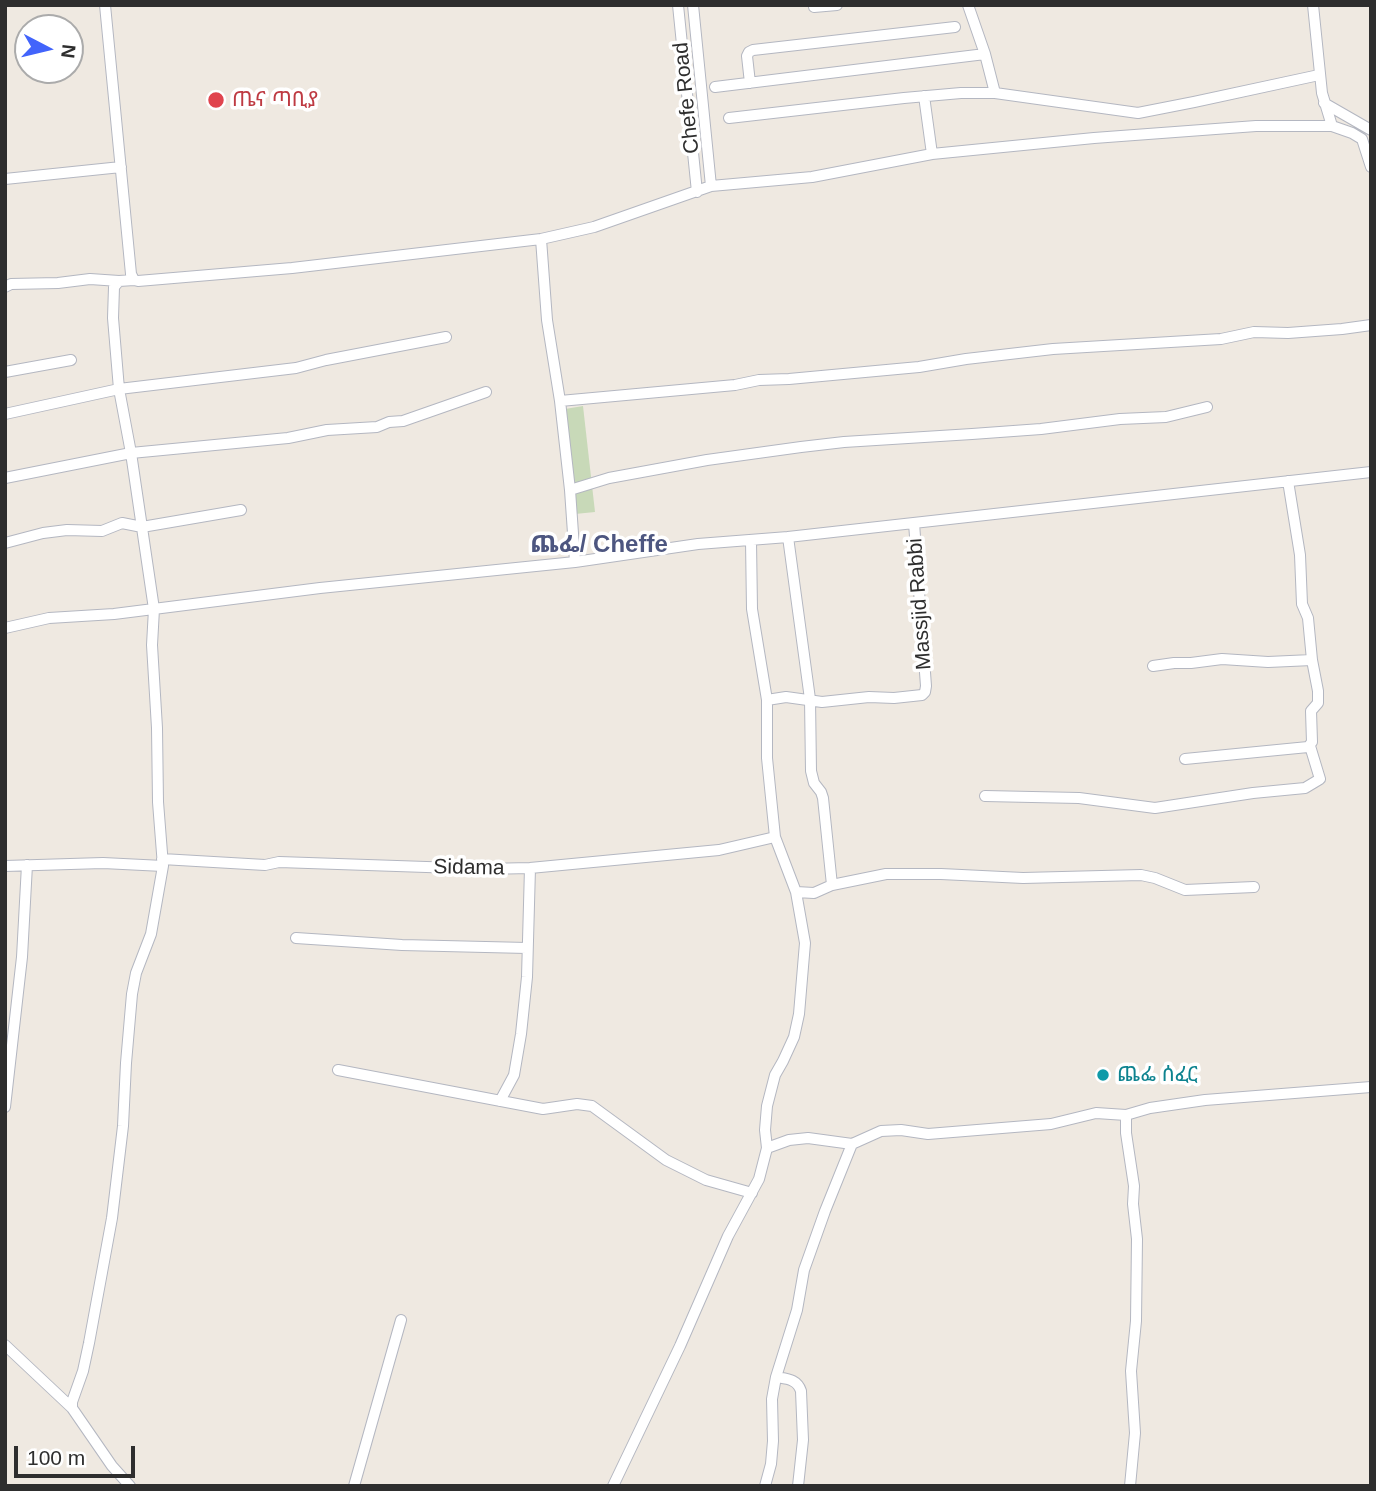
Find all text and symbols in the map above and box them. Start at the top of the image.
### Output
north arrow [14,14,84,84]
street label: Chefe Road [669,41,705,155]
text: N [57,43,80,59]
place label: ጤና ጣቢያ [232,87,318,113]
marker: ጤና ጣቢያ [206,90,226,110]
district label: ጨፌ/ Cheffe [530,531,668,559]
street label: Massjid Rabbi [903,537,937,671]
street label: Sidama [433,855,505,881]
place label: ጨፌ ሰፈር [1117,1062,1198,1088]
marker: ጨፌ ሰፈር [1095,1067,1111,1083]
scale bar [18,1432,138,1476]
text: 100 m [27,1446,85,1469]

